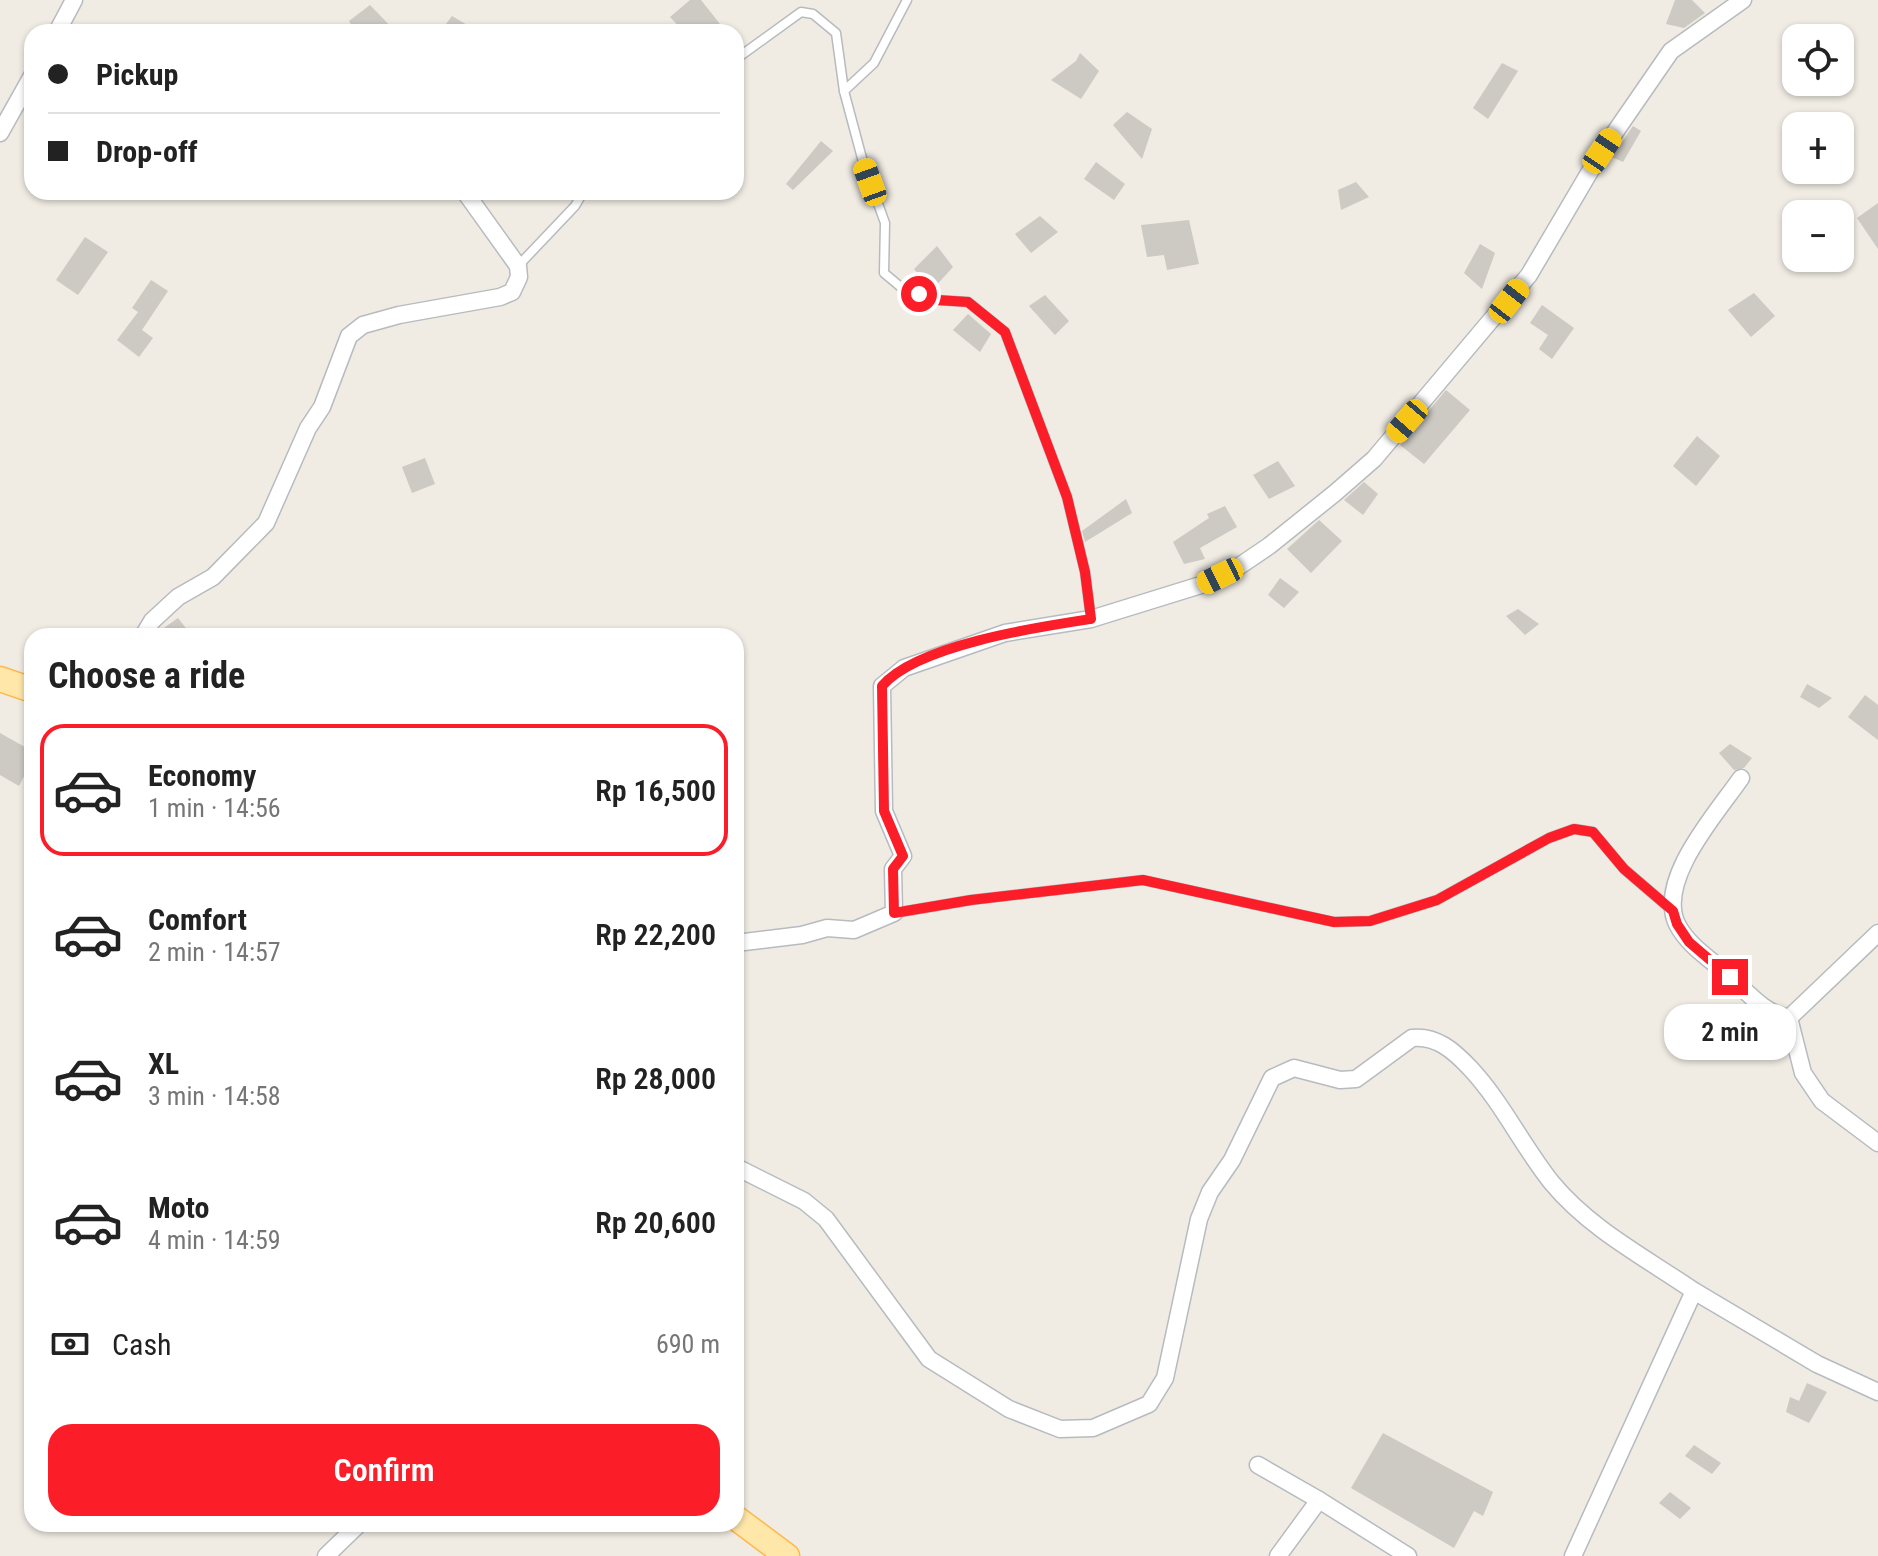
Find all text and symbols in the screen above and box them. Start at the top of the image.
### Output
map controls [1782,24,1854,272]
button: locate [1782,24,1854,96]
text: Pickup [96,57,178,92]
button: + [1782,112,1854,184]
car [1579,124,1625,178]
text: Drop-off [96,134,198,169]
car [851,155,889,209]
button: − [1782,200,1854,272]
car [1485,275,1533,327]
route start [901,276,937,312]
car [1382,395,1432,447]
car [1193,555,1247,597]
text: Choose a ride [48,655,245,697]
icon: car [52,754,124,826]
text: Economy [148,758,256,793]
text: Rp 16,500 [595,773,716,808]
text: 1 min · 14:56 [148,793,281,823]
icon: car [52,898,124,970]
text: Comfort [148,902,247,937]
text: Rp 22,200 [595,917,716,952]
text: 2 min · 14:57 [148,937,281,967]
route end [1712,959,1748,995]
callout: 2 min [1664,1005,1796,1061]
text: 2 min [1701,1017,1759,1047]
icon: car [52,1042,124,1114]
text: XL [148,1046,179,1081]
text: Rp 28,000 [595,1061,716,1096]
text: 3 min · 14:58 [148,1081,281,1111]
icon: car [52,1186,124,1258]
text: Moto [148,1190,209,1225]
text: Rp 20,600 [595,1205,716,1240]
text: 4 min · 14:59 [148,1225,281,1255]
icon: cash [48,1322,92,1366]
text: Cash [112,1327,172,1362]
text: 690 m [656,1329,720,1359]
button: Confirm [48,1424,720,1516]

